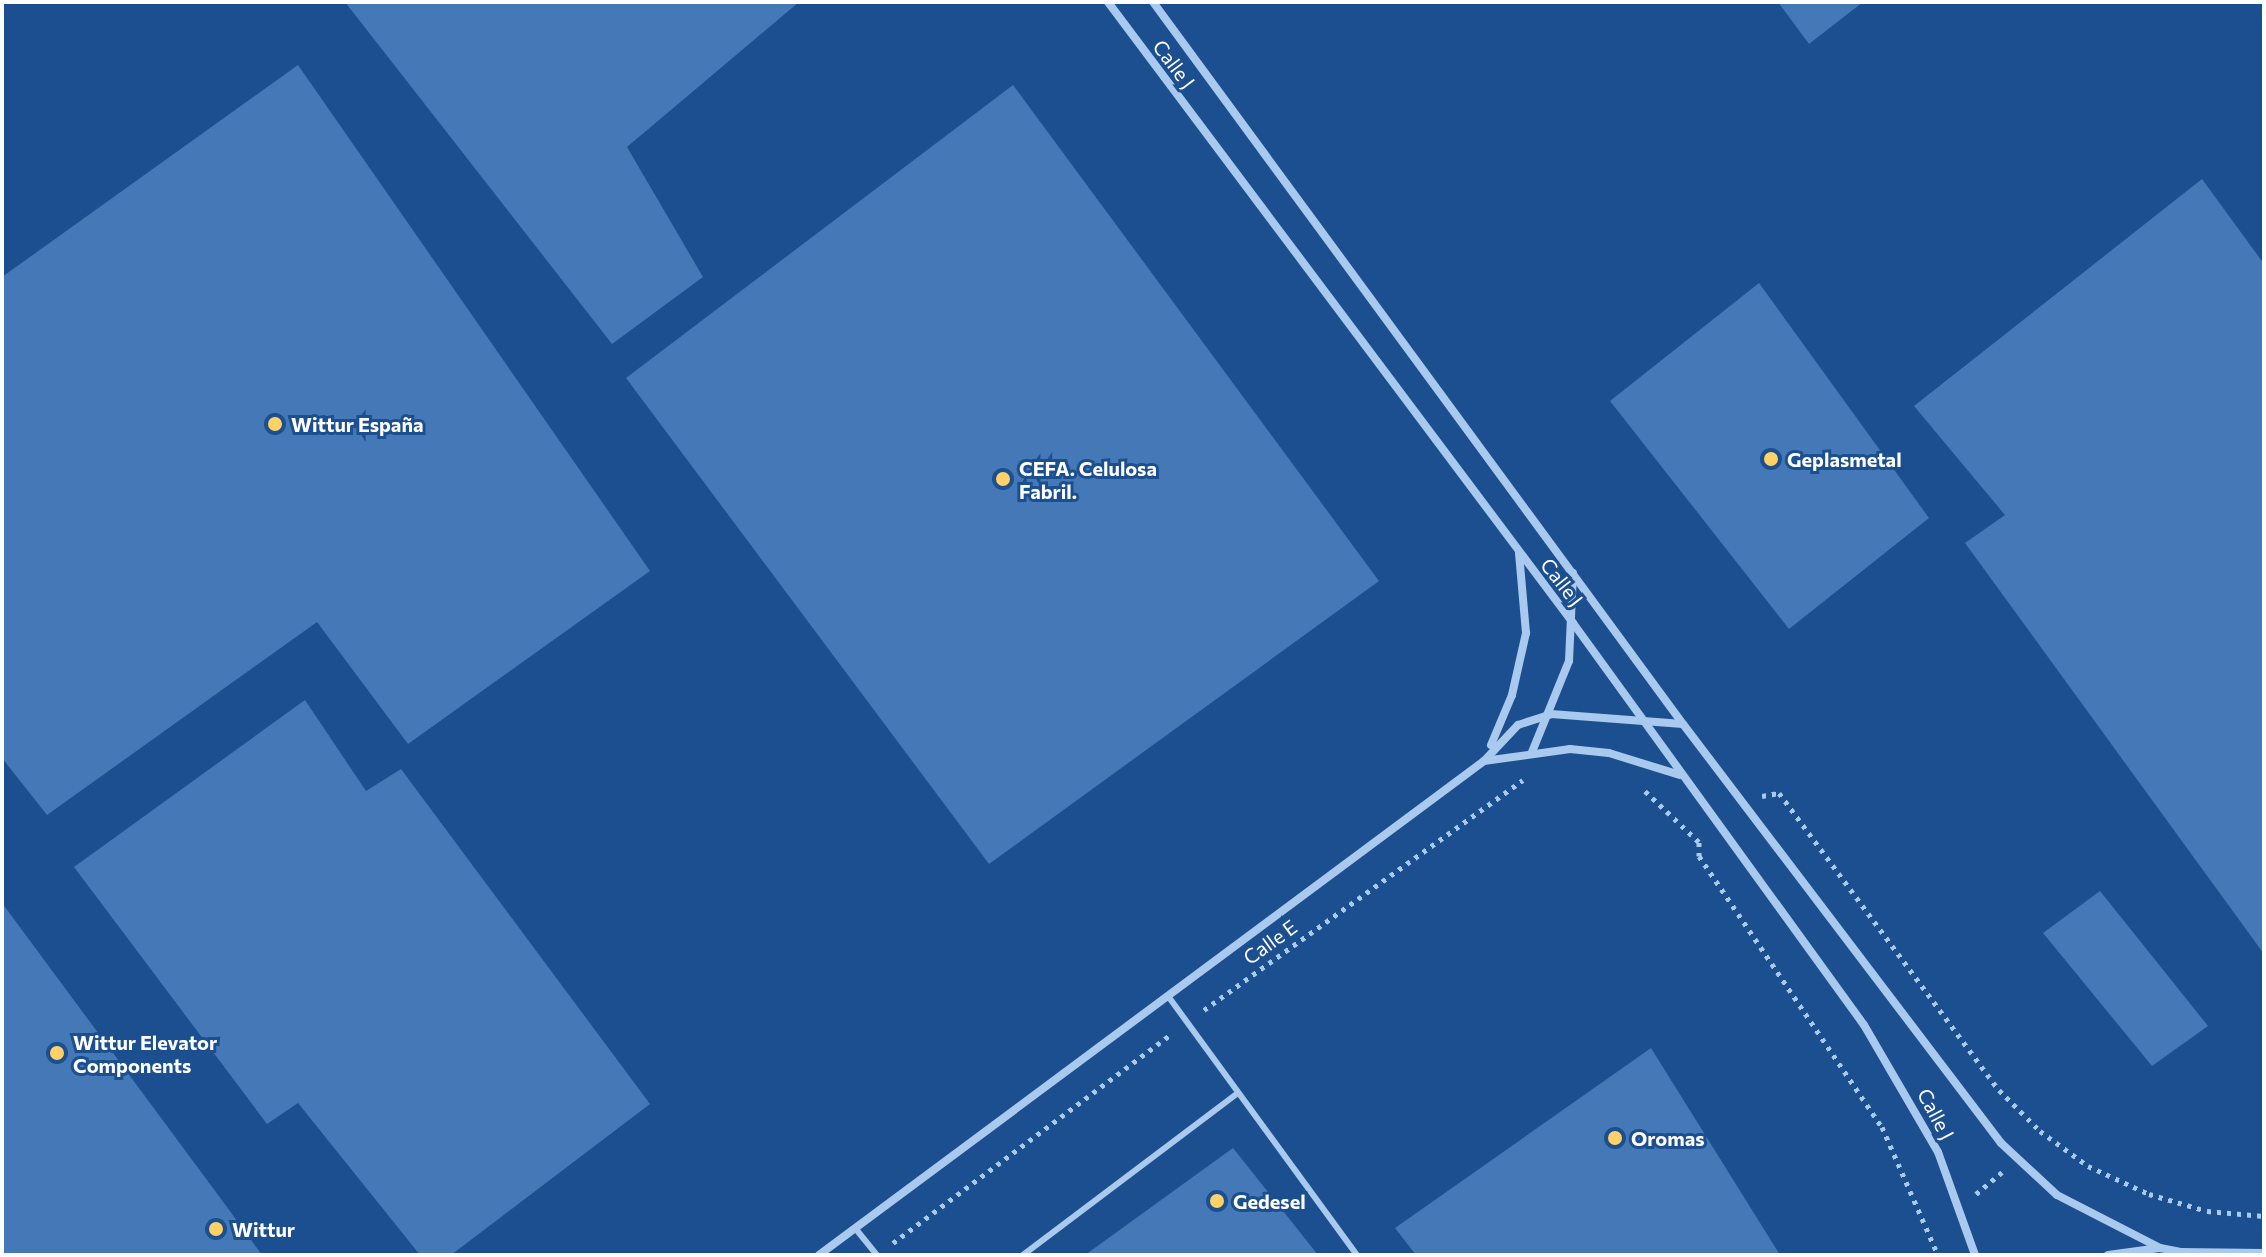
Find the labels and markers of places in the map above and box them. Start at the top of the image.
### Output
place label: Wittur España [291,412,424,436]
marker: Wittur España [266,415,284,433]
place label: Geplasmetal [1787,447,1902,471]
marker: Geplasmetal [1762,450,1780,468]
place label: CEFA. Celulosa Fabril. [1019,456,1157,503]
marker: CEFA. Celulosa Fabril. [994,470,1012,488]
place label: Wittur Elevator Components [73,1030,217,1077]
marker: Wittur Elevator Components [48,1044,66,1062]
place label: Oromas [1631,1126,1705,1150]
marker: Oromas [1606,1129,1624,1147]
place label: Gedesel [1233,1189,1306,1213]
marker: Gedesel [1208,1192,1226,1210]
place label: Wittur [232,1217,295,1241]
marker: Wittur [207,1220,225,1238]

